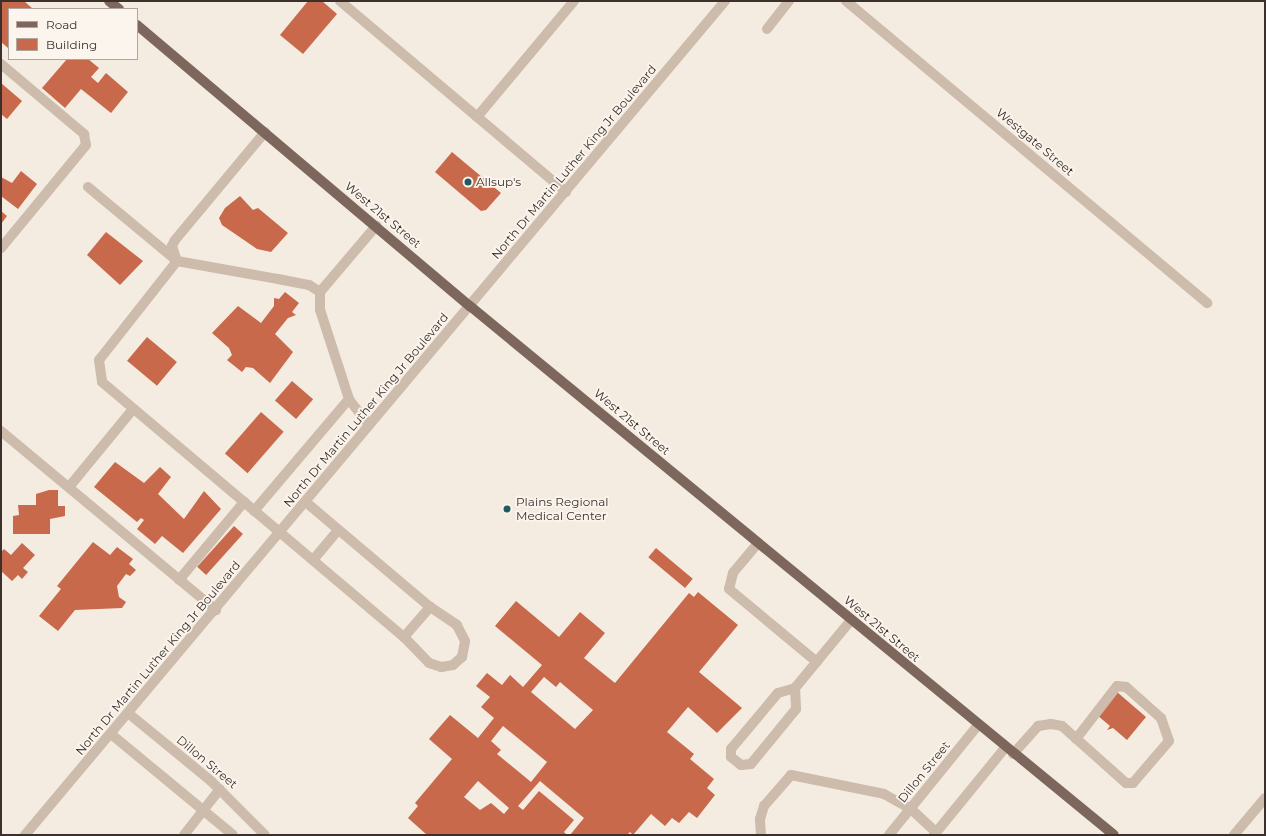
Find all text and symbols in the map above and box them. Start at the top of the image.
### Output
legend [8,8,138,60]
text: Road [46,17,77,32]
text: Building [46,37,97,52]
street label: North Dr Martin Luther King Jr Boulevard [489,62,659,262]
street label: Westgate Street [993,105,1077,179]
place label: Allsup's [476,175,521,189]
marker: Allsup's [463,177,473,187]
street label: West 21st Street [342,179,424,251]
street label: North Dr Martin Luther King Jr Boulevard [281,310,451,510]
street label: West 21st Street [591,386,673,458]
place label: Plains Regional Medical Center [516,495,609,523]
marker: Plains Regional Medical Center [501,503,513,515]
street label: North Dr Martin Luther King Jr Boulevard [73,558,243,758]
street label: West 21st Street [841,593,923,665]
street label: Dillon Street [174,732,240,792]
street label: Dillon Street [895,738,953,806]

